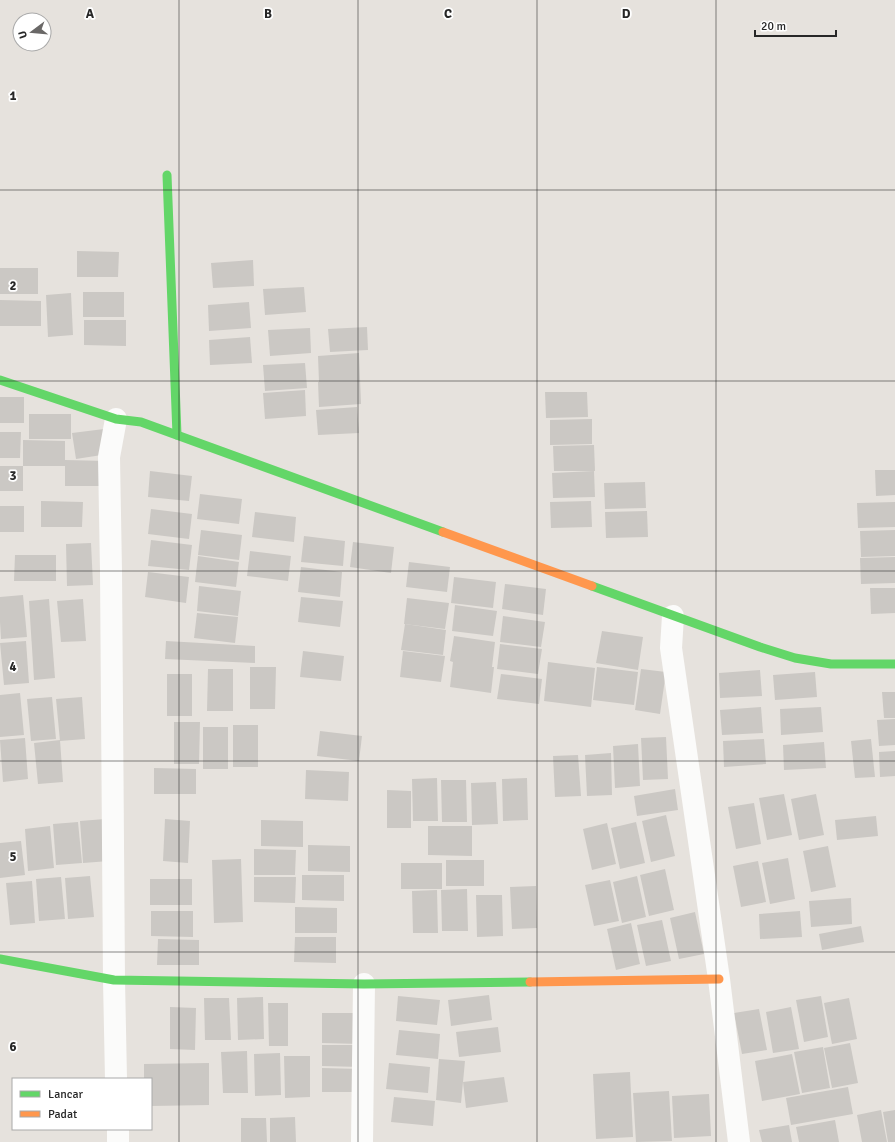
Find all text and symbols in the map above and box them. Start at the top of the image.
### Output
text: A [86,6,95,22]
text: B [264,6,272,22]
text: C [444,6,452,22]
text: D [622,6,631,22]
north arrow [12,12,52,52]
scale bar [755,12,836,38]
text: 20 m [761,19,786,34]
text: U [16,29,30,40]
text: 1 [9,88,17,104]
text: 2 [9,278,17,294]
text: 3 [9,468,17,484]
text: 4 [9,659,17,675]
text: 5 [9,849,17,865]
text: 6 [9,1039,17,1055]
legend [12,1078,152,1130]
text: Lancar [48,1087,84,1102]
text: Padat [48,1107,77,1122]

